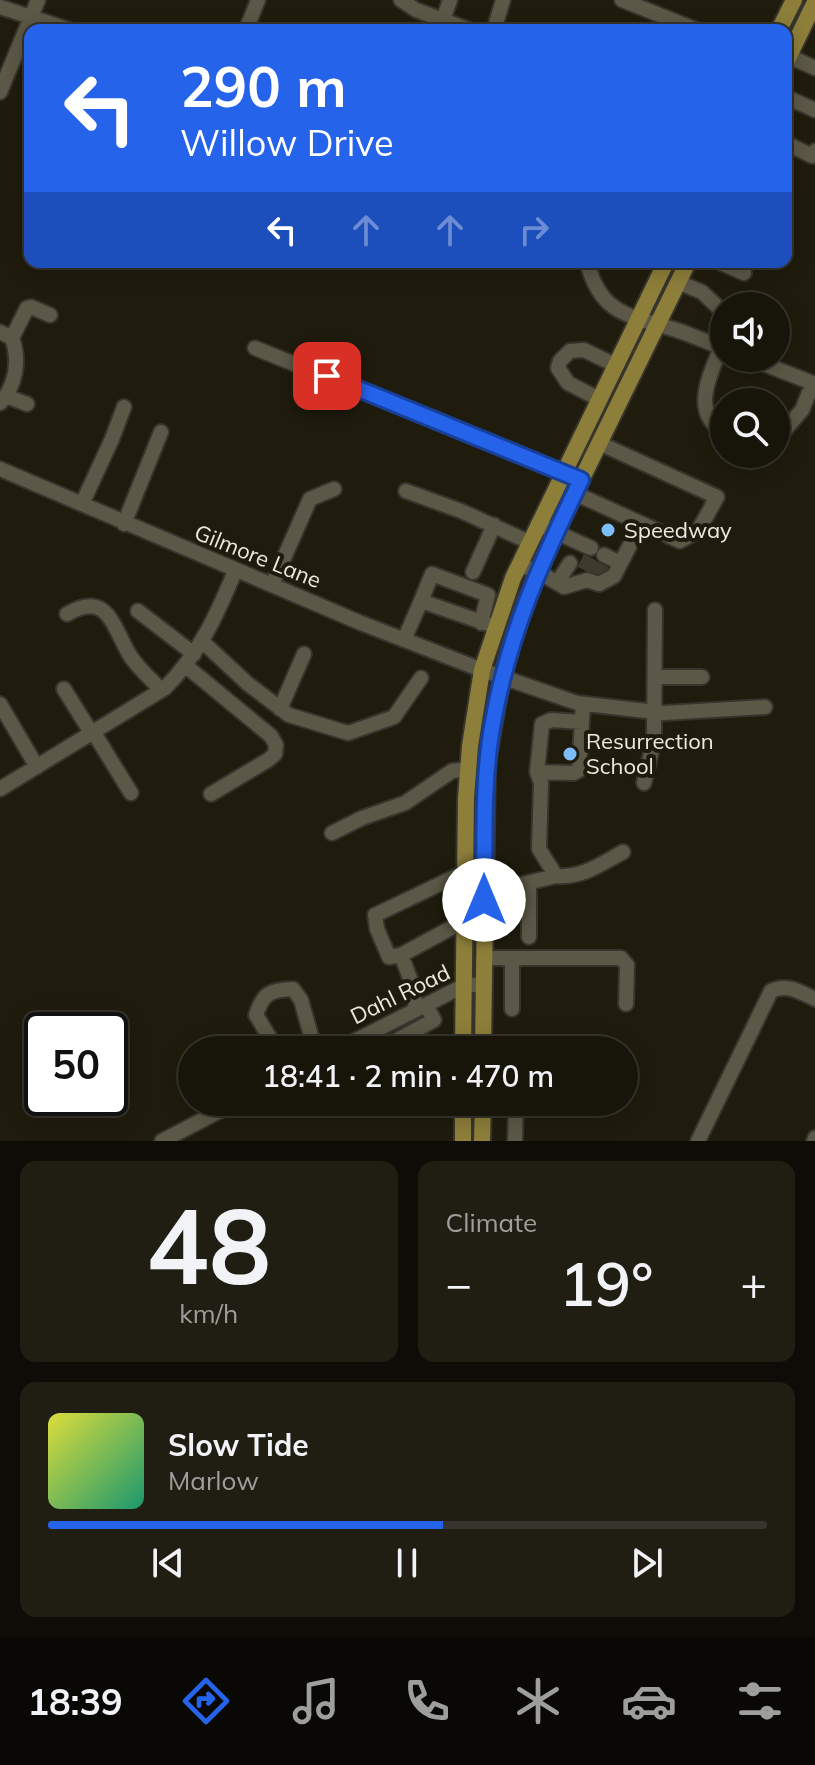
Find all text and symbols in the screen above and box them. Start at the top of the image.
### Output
text: 290 m [180,51,347,121]
icon: left [48,56,152,160]
text: Willow Drive [180,120,394,165]
icon: left [260,208,304,252]
icon: ahead [344,208,388,252]
icon: ahead [428,208,472,252]
icon: right [512,208,556,252]
map controls [710,292,790,468]
button: sound [710,292,790,372]
pin [293,342,361,410]
icon: arrive [305,354,349,398]
button: search [710,388,790,468]
place label: Speedway [624,516,732,544]
street label: Gilmore Lane [191,518,325,594]
marker: Speedway [599,521,617,539]
place label: Resurrection School [586,727,714,780]
marker: Resurrection School [561,745,579,763]
position arrow [442,858,526,942]
street label: Dahl Road [346,958,454,1030]
speed limit sign: 50 [24,1012,128,1116]
text: 18:41 · 2 min · 470 m [262,1057,554,1095]
text: 48 [146,1179,271,1310]
text: Climate [446,1206,537,1239]
text: 19° [559,1246,654,1321]
text: − [446,1256,472,1311]
text: + [741,1256,767,1311]
text: km/h [179,1297,238,1330]
text: Slow Tide [168,1426,309,1464]
text: Marlow [168,1464,259,1497]
icon: previous [146,1541,190,1585]
icon: pause [385,1541,429,1585]
icon: next [625,1541,669,1585]
icon: directions [178,1673,234,1729]
icon: music [288,1673,344,1729]
icon: phone [399,1673,455,1729]
icon: climate [510,1673,566,1729]
icon: car [621,1673,677,1729]
icon: filters [732,1673,788,1729]
text: 18:39 [27,1679,123,1724]

